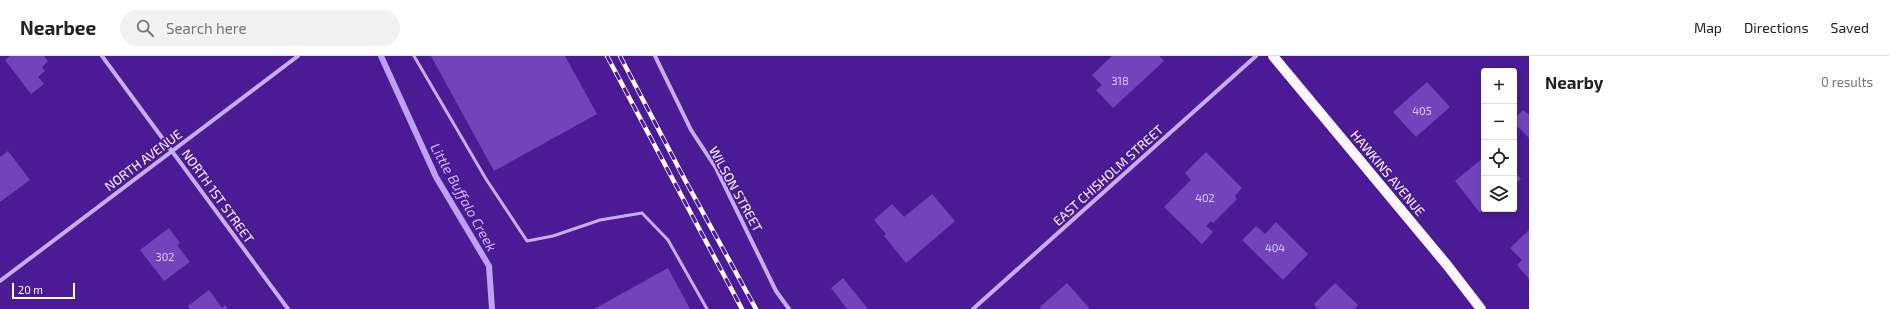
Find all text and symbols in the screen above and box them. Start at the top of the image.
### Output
search box [120,10,400,46]
text: Nearbee [20,16,96,39]
icon: search [134,17,156,39]
text: Search here [166,19,247,37]
text: Map [1694,19,1722,36]
text: Directions [1744,19,1809,36]
text: Saved [1831,19,1869,36]
map controls [1481,68,1517,212]
button: + [1481,68,1517,104]
text: Nearby [1545,72,1603,92]
house number: 318 [1111,74,1129,87]
text: 0 results [1821,74,1873,90]
house number: 405 [1412,104,1432,117]
button: − [1481,104,1517,140]
street label: EAST CHISHOLM STREET [1050,121,1167,229]
street label: NORTH AVENUE [101,126,185,194]
street label: HAWKINS AVENUE [1348,127,1428,219]
water label: Little Buffalo Creek [427,140,501,254]
button: locate [1481,140,1517,176]
street label: WILSON STREET [706,143,766,235]
street label: NORTH 1ST STREET [178,146,258,247]
button: layers [1481,176,1517,212]
house number: 402 [1195,191,1215,204]
house number: 404 [1265,241,1285,254]
house number: 302 [156,250,174,263]
scale bar [12,281,75,300]
text: 20 m [18,283,43,296]

